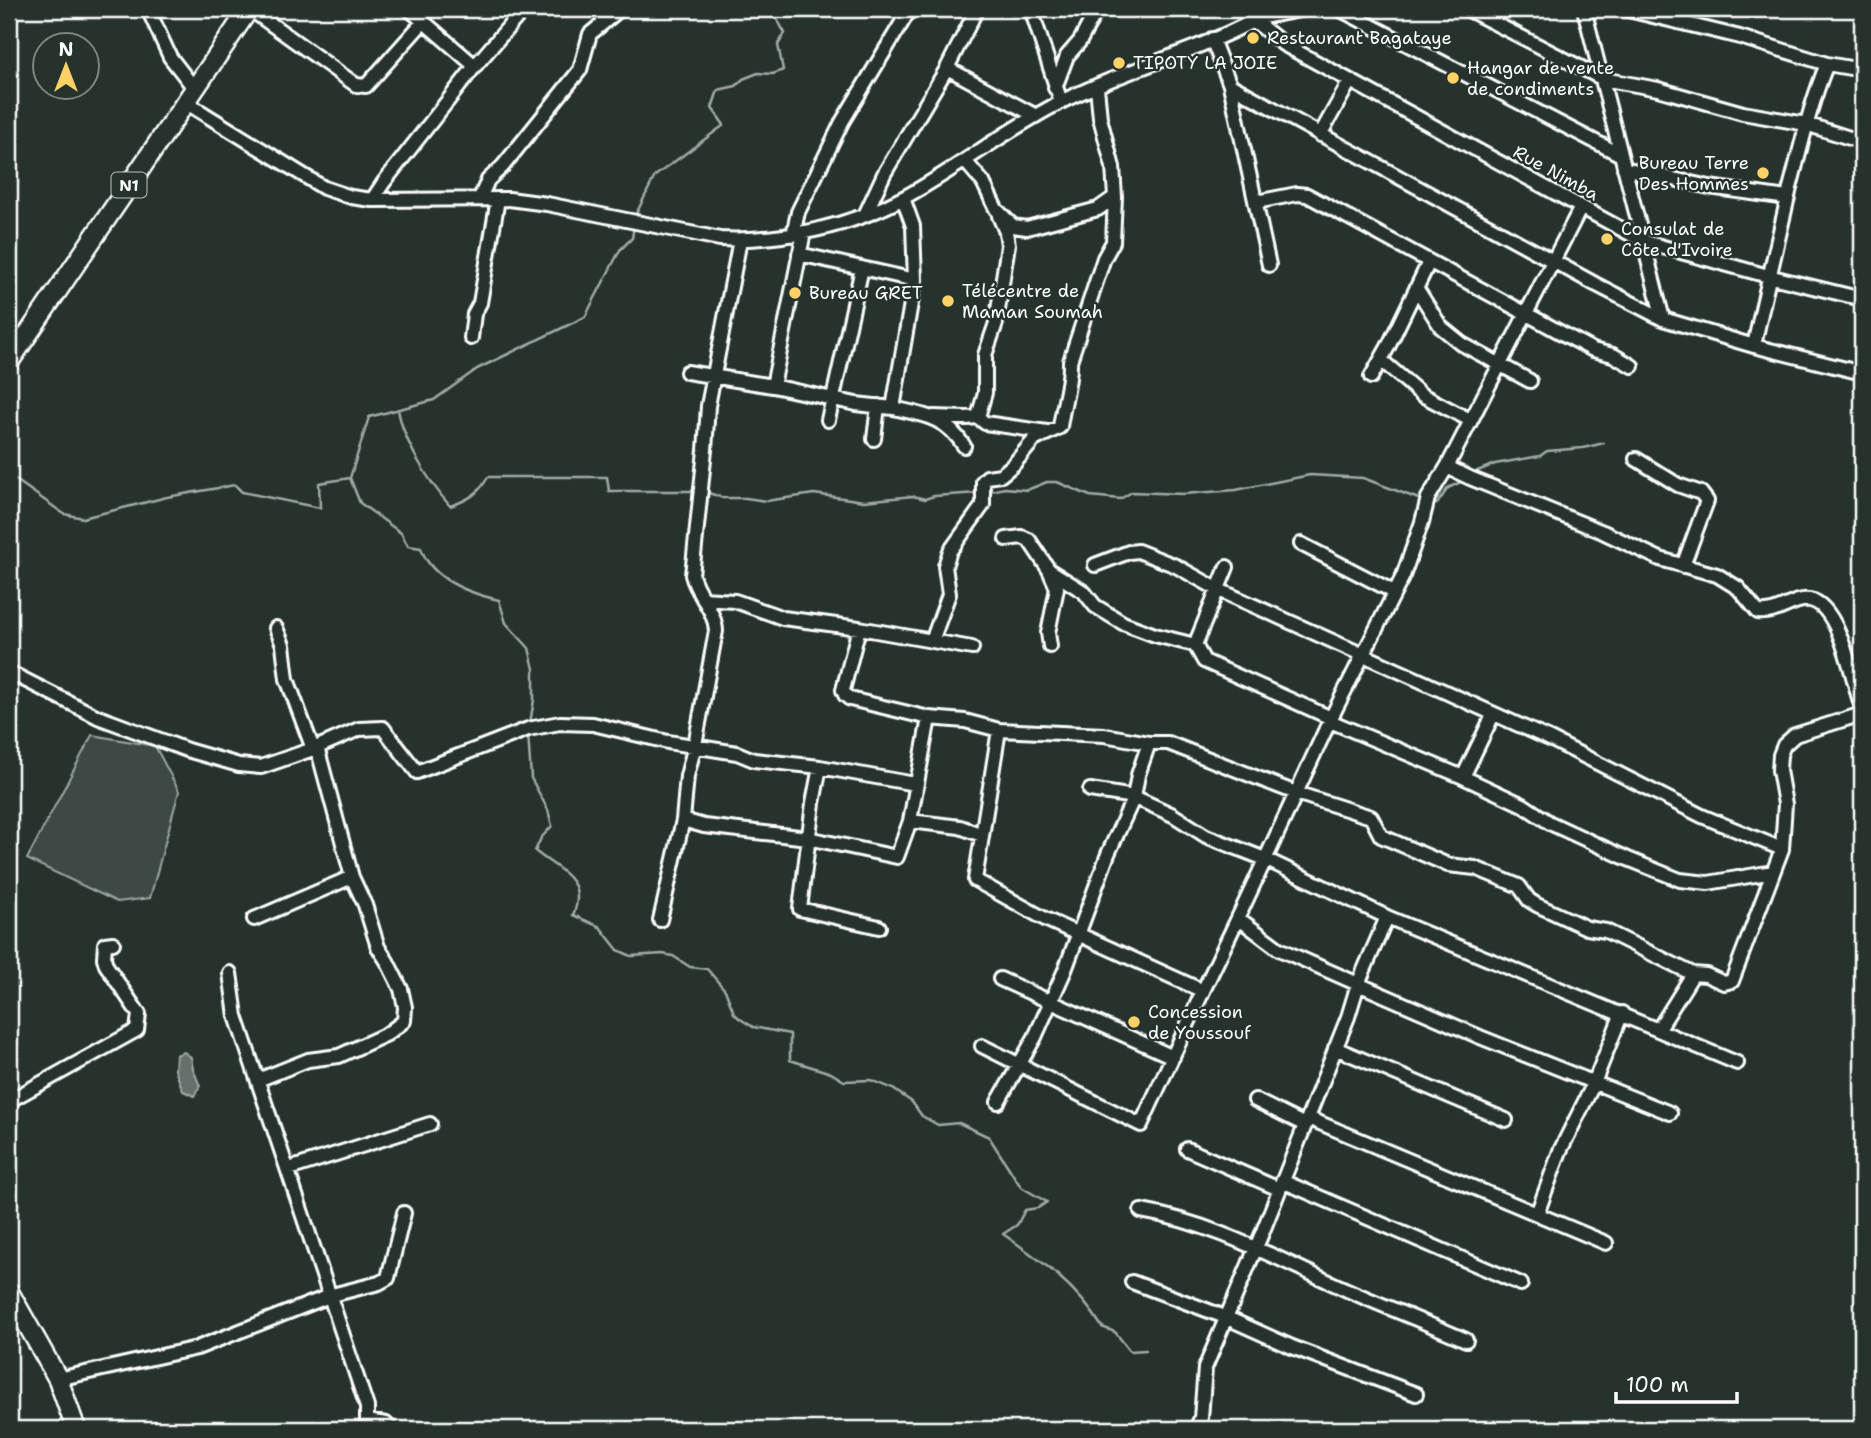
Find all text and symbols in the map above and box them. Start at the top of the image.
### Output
place label: Restaurant Bagataye [1267,26,1452,50]
marker: Restaurant Bagataye [1245,30,1261,46]
north arrow [32,32,102,102]
text: N [58,37,74,62]
place label: TIPOTY LA JOIE [1133,51,1277,75]
marker: TIPOTY LA JOIE [1111,55,1127,71]
place label: Hangar de vente de condiments [1467,56,1614,101]
marker: Hangar de vente de condiments [1445,70,1461,86]
street label: Rue Nimba [1509,140,1603,206]
place label: Bureau Terre Des Hommes [1639,151,1749,196]
marker: Bureau Terre Des Hommes [1755,165,1771,181]
road number: N1 [111,172,146,197]
place label: Consulat de Côte d'Ivoire [1621,217,1733,262]
marker: Consulat de Côte d'Ivoire [1599,231,1615,247]
place label: Télécentre de Maman Soumah [962,279,1103,324]
place label: Bureau GRET [809,281,923,305]
marker: Bureau GRET [787,285,803,301]
marker: Télécentre de Maman Soumah [940,293,956,309]
place label: Concession de Youssouf [1148,1000,1251,1045]
marker: Concession de Youssouf [1126,1014,1142,1030]
scale bar [1616,1361,1736,1405]
text: 100 m [1626,1371,1689,1399]

